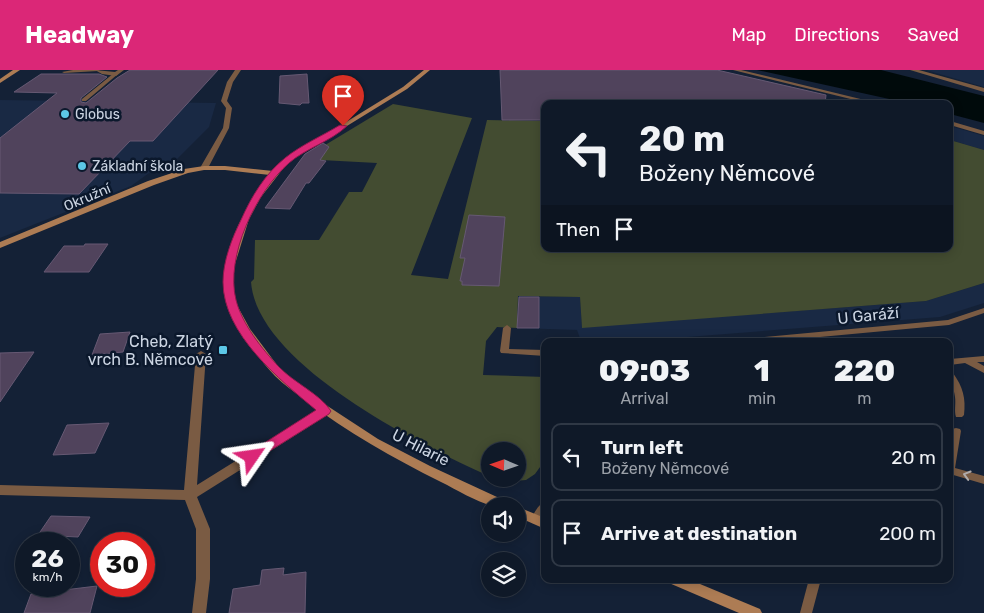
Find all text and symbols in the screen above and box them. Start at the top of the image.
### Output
text: Headway [25,21,134,49]
text: Map [731,24,766,46]
text: Directions [794,24,880,46]
text: Saved [908,24,959,46]
pin [322,75,364,126]
icon: arrive [329,82,357,110]
place label: Globus [75,106,120,123]
marker: Globus [59,108,71,120]
text: 20 m [639,118,725,160]
icon: left [556,120,621,185]
place label: Základní škola [92,158,183,175]
marker: Základní škola [76,160,88,172]
text: Boženy Němcové [639,160,815,187]
street label: Okružní [61,180,114,215]
icon: arrive [610,215,638,243]
text: Then [556,218,600,241]
street label: U Garáží [836,303,901,328]
place label: Cheb, Zlatý vrch B. Němcové [88,332,213,369]
marker: Cheb, Zlatý vrch B. Němcové [217,344,229,356]
text: 09:03 [599,353,690,389]
text: 1 [754,353,770,389]
text: 220 [834,353,895,389]
text: Arrival [621,389,669,408]
text: min [748,389,776,408]
text: m [857,389,872,408]
street label: U Hilarie [389,425,453,470]
position arrow [225,430,277,482]
text: Turn left [601,436,683,459]
north arrow [481,442,526,488]
map controls [481,442,526,597]
icon: left [558,443,586,471]
text: 20 m [891,446,936,469]
text: Boženy Němcové [601,459,729,478]
one-way arrow [963,471,972,481]
button: sound [481,497,526,542]
icon: arrive [558,519,586,547]
text: Arrive at destination [601,522,797,545]
text: 200 m [879,522,936,545]
speed limit sign: 30 [90,532,155,597]
text: 26 [31,544,64,573]
button: layers [481,552,526,597]
text: km/h [33,570,62,584]

